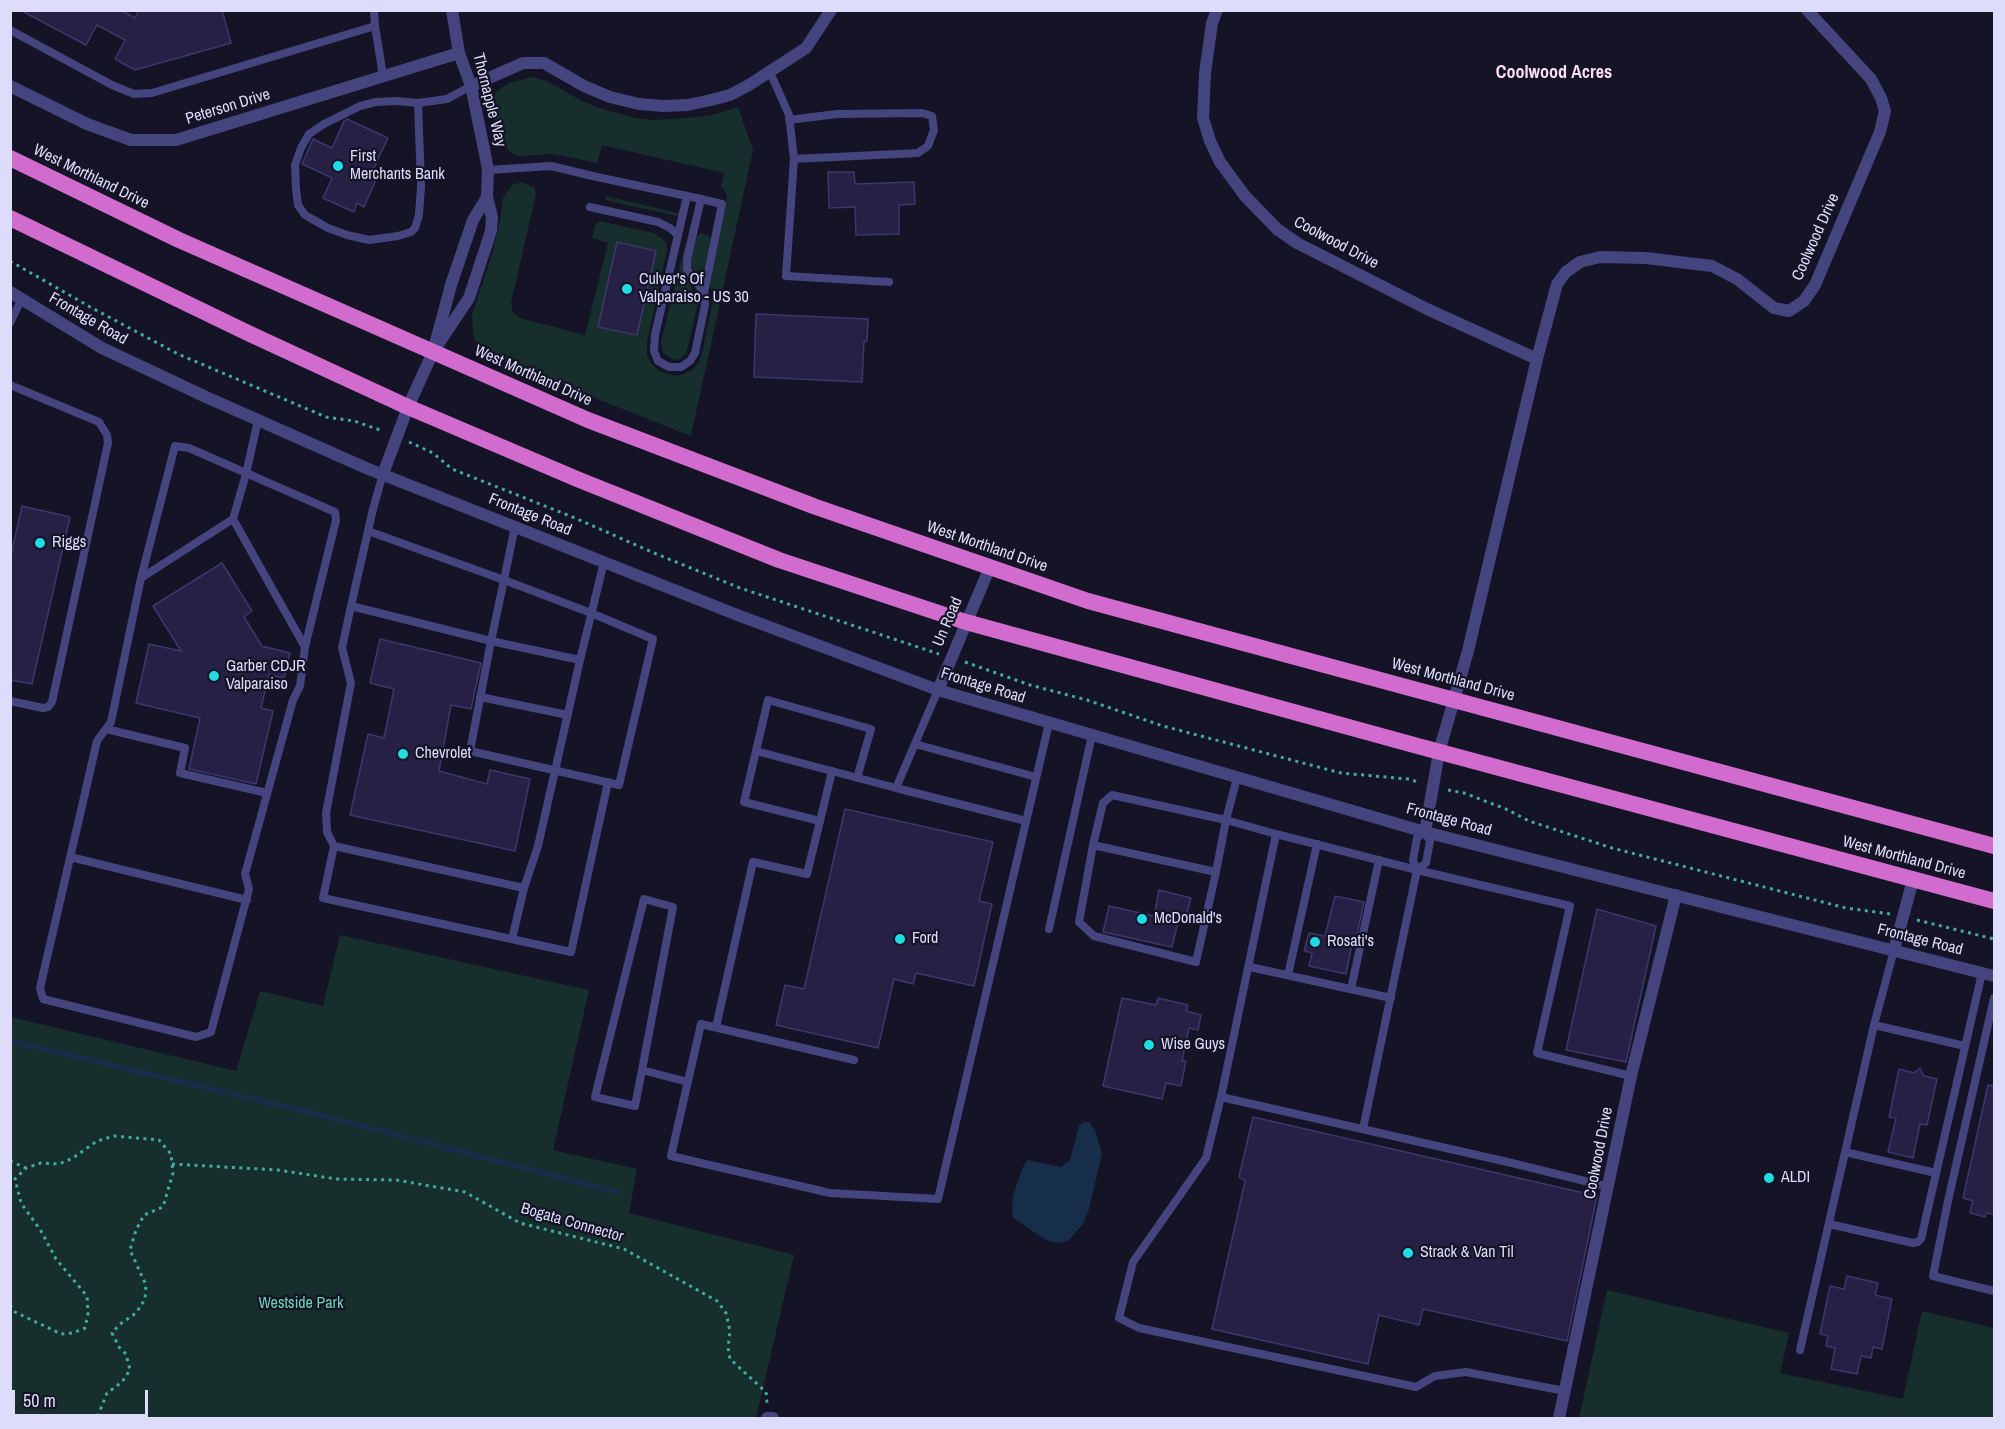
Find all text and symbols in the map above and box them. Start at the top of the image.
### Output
street label: Thornapple Way [468,51,510,149]
district label: Coolwood Acres [1496,62,1612,84]
street label: Peterson Drive [183,85,273,129]
street label: West Morthland Drive [30,141,152,213]
place label: First Merchants Bank [350,147,445,185]
marker: First Merchants Bank [331,159,345,173]
street label: Coolwood Drive [1788,190,1844,284]
street label: Coolwood Drive [1290,213,1382,273]
place label: Culver's Of Valparaiso - US 30 [639,270,749,308]
marker: Culver's Of Valparaiso - US 30 [620,282,634,296]
street label: Frontage Road [45,289,131,349]
street label: West Morthland Drive [471,341,595,411]
street label: Frontage Road [486,490,574,540]
street label: West Morthland Drive [924,517,1050,577]
place label: Riggs [52,533,86,553]
marker: Riggs [33,536,47,550]
street label: Un Road [929,594,967,650]
street label: West Morthland Drive [1389,654,1517,706]
place label: Garber CDJR Valparaiso [226,657,305,695]
street label: Frontage Road [938,664,1028,708]
marker: Garber CDJR Valparaiso [207,669,221,683]
place label: Chevrolet [415,744,471,764]
marker: Chevrolet [396,747,410,761]
street label: Frontage Road [1404,799,1494,841]
street label: West Morthland Drive [1840,832,1968,884]
place label: McDonald's [1154,909,1222,929]
marker: McDonald's [1135,912,1149,926]
street label: Frontage Road [1875,920,1965,960]
place label: Ford [912,929,938,949]
marker: Ford [893,932,907,946]
place label: Rosati's [1327,932,1374,952]
marker: Rosati's [1308,935,1322,949]
place label: Wise Guys [1161,1035,1225,1055]
marker: Wise Guys [1142,1038,1156,1052]
street label: Coolwood Drive [1581,1105,1617,1201]
place label: ALDI [1781,1168,1810,1188]
marker: ALDI [1762,1171,1776,1185]
street label: Bogata Connector [519,1199,625,1247]
place label: Strack & Van Til [1420,1243,1514,1263]
marker: Strack & Van Til [1401,1246,1415,1260]
park label: Westside Park [258,1294,344,1314]
scale bar [15,1378,152,1416]
text: 50 m [23,1388,56,1413]

